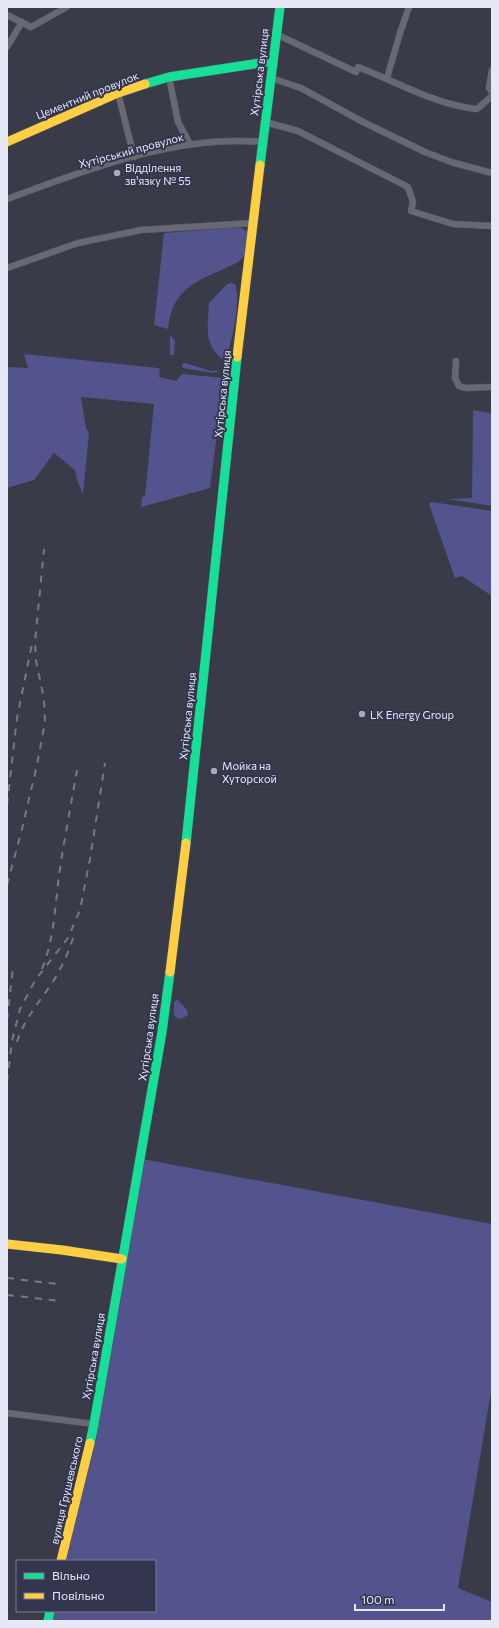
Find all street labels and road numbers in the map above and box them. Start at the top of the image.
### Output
street label: Хутірська вулиця [247,28,271,116]
street label: Цементний провулок [34,68,140,122]
street label: Хутірський провулок [77,130,185,170]
street label: Хутірська вулиця [211,350,233,438]
street label: Хутірська вулиця [176,672,198,760]
street label: Хутірська вулиця [135,993,161,1081]
street label: Хутірська вулиця [79,1312,107,1400]
street label: вулиця Грушевського [47,1434,85,1545]

